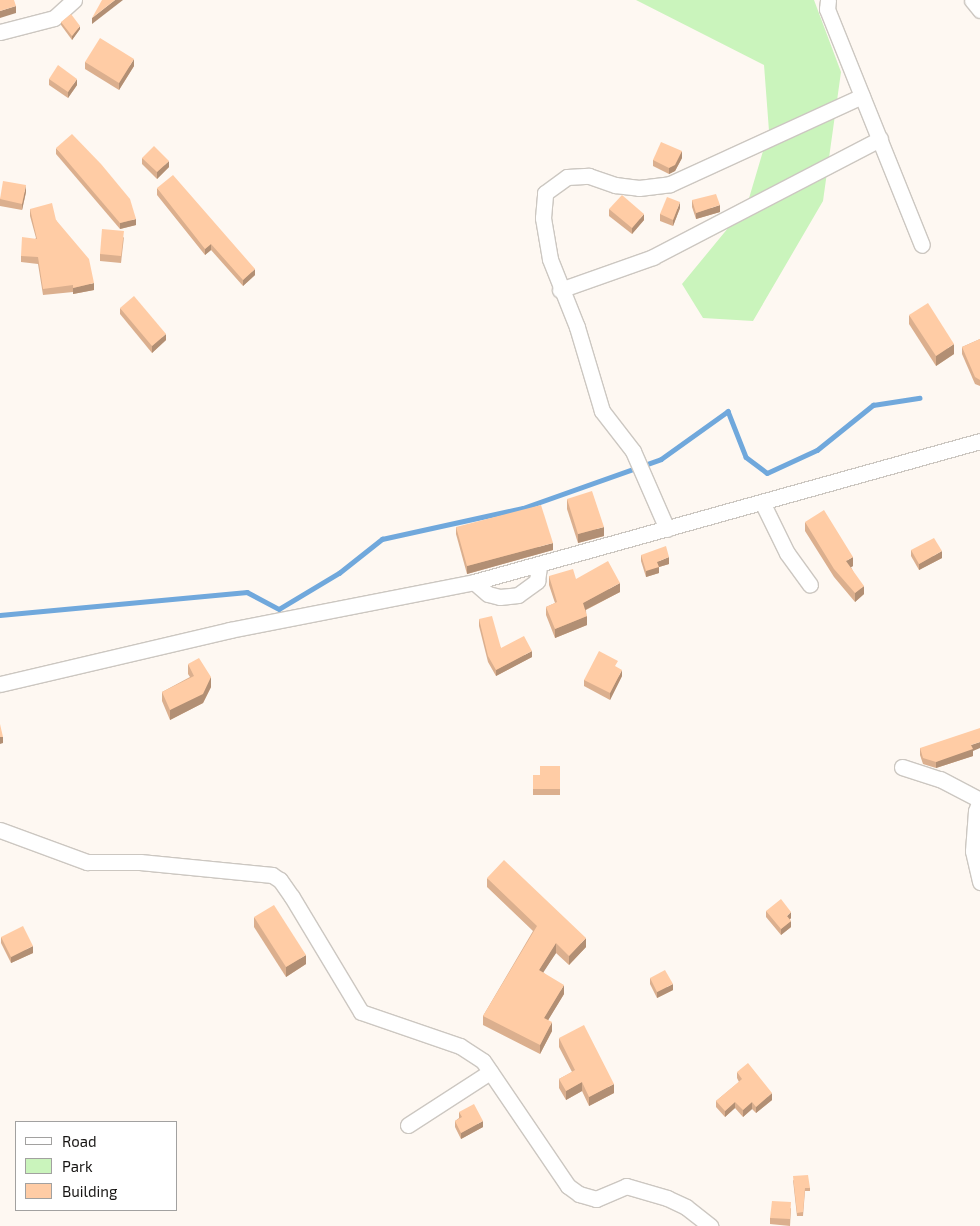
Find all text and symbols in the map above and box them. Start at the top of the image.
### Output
legend [15,1121,178,1211]
text: Road [62,1132,97,1150]
text: Park [62,1157,93,1175]
text: Building [62,1182,117,1200]

